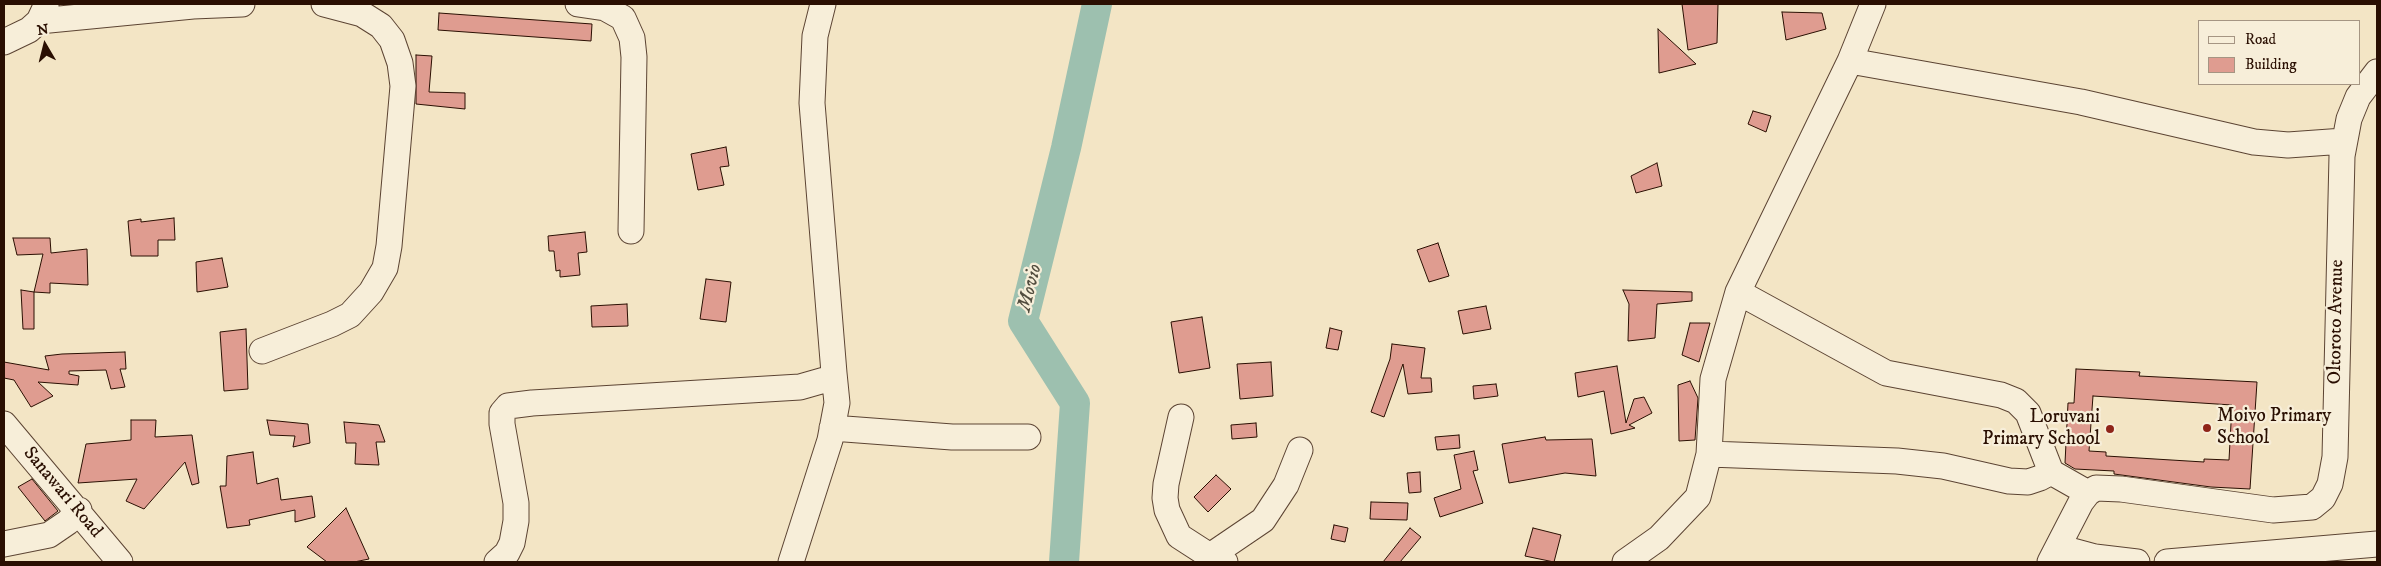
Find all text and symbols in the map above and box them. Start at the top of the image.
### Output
north arrow [20,20,70,70]
text: N [36,20,50,40]
legend [2198,20,2361,85]
text: Road [2245,30,2276,49]
text: Building [2245,55,2297,74]
street label: Oltoroto Avenue [2325,259,2349,385]
water label: Movio [1014,262,1048,314]
place label: Moivo Primary School [2217,406,2331,450]
place label: Loruvani Primary School [1982,407,2100,451]
marker: Moivo Primary School [2201,422,2213,434]
marker: Loruvani Primary School [2104,423,2116,435]
street label: Sanawari Road [17,443,107,543]

